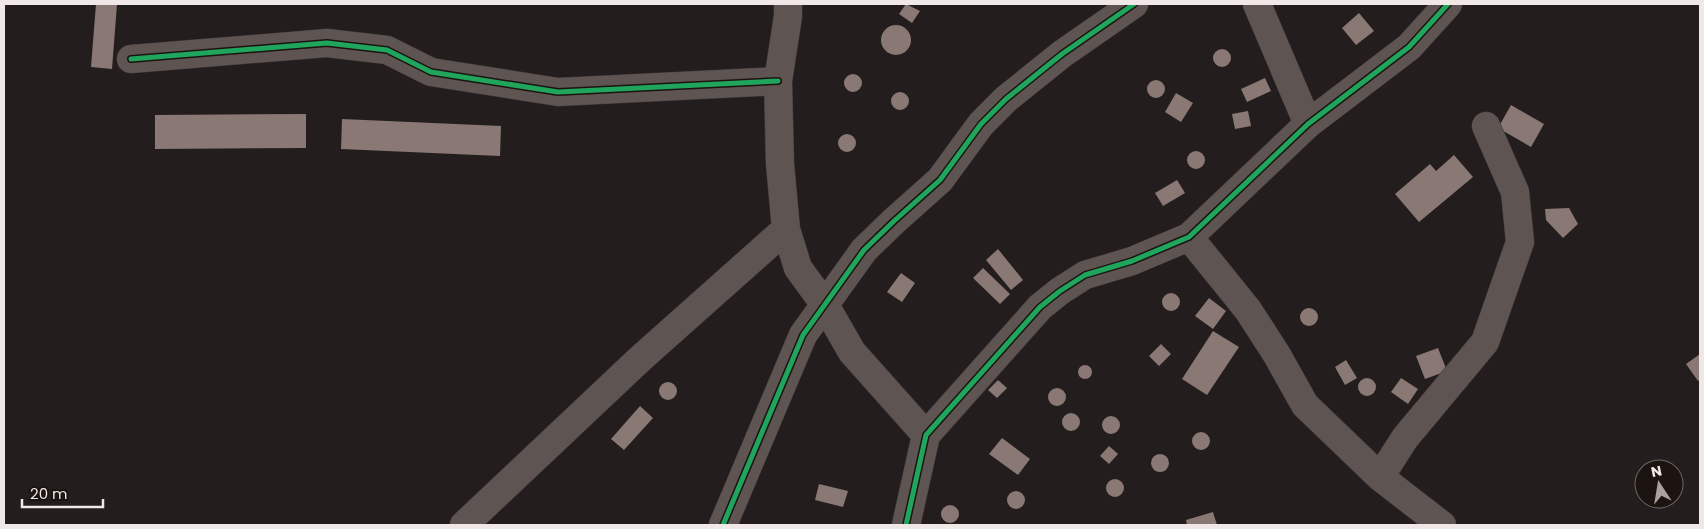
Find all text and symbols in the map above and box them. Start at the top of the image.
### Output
north arrow [1634,459,1684,509]
text: N [1649,460,1664,482]
scale bar [22,476,104,508]
text: 20 m [30,483,68,504]

